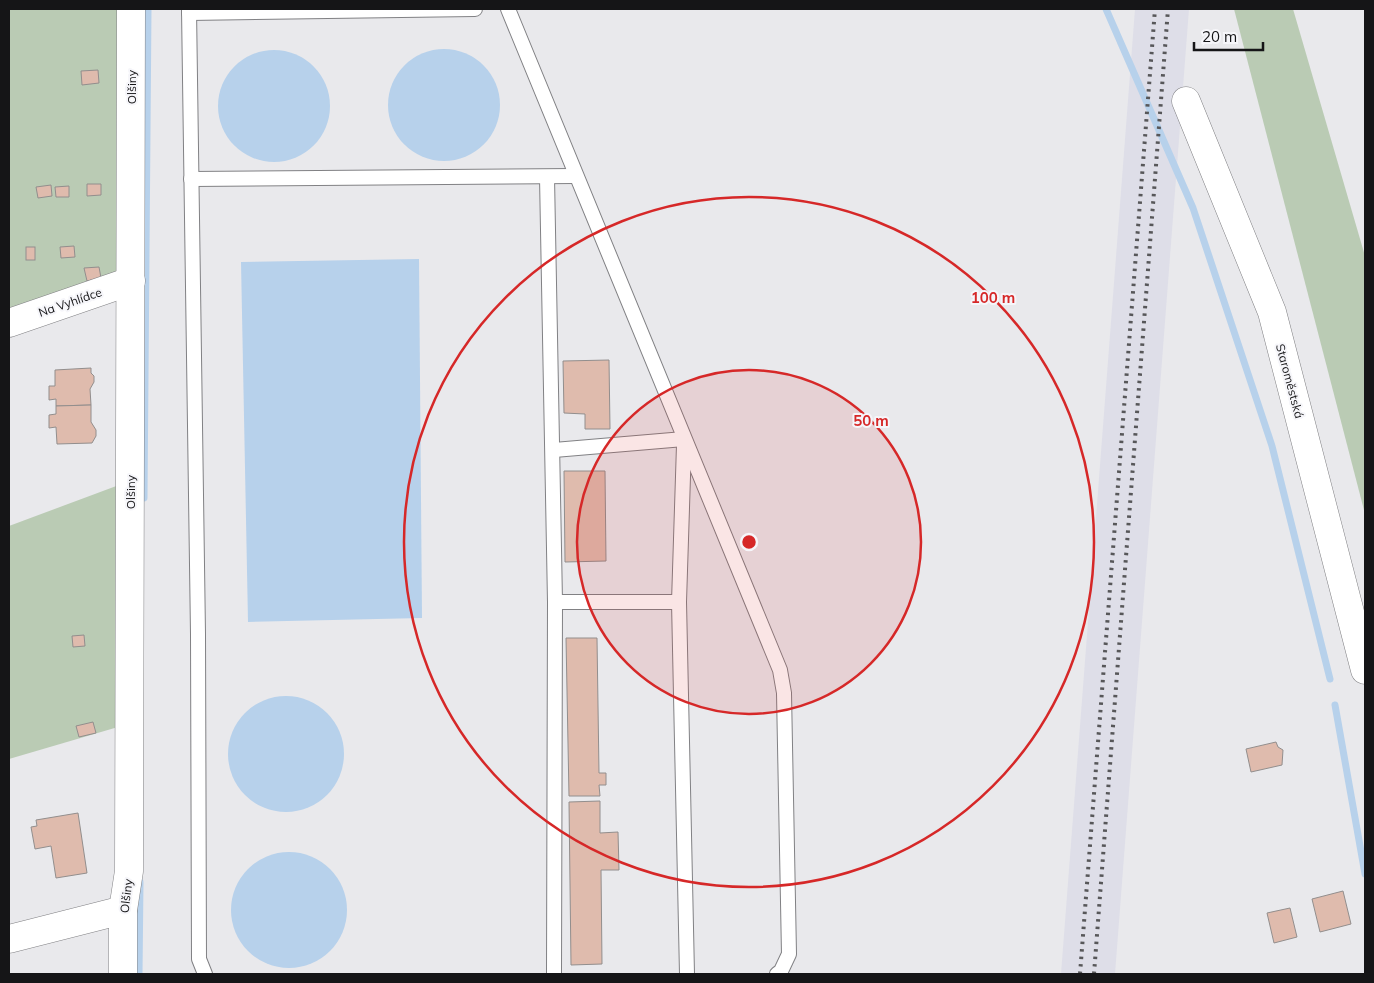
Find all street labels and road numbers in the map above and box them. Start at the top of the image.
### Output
street label: Olšiny [124,69,139,104]
street label: Na Vyhlídce [36,284,104,320]
street label: Staroměstská [1273,342,1307,420]
street label: Olšiny [123,474,138,509]
street label: Olšiny [116,877,136,914]

